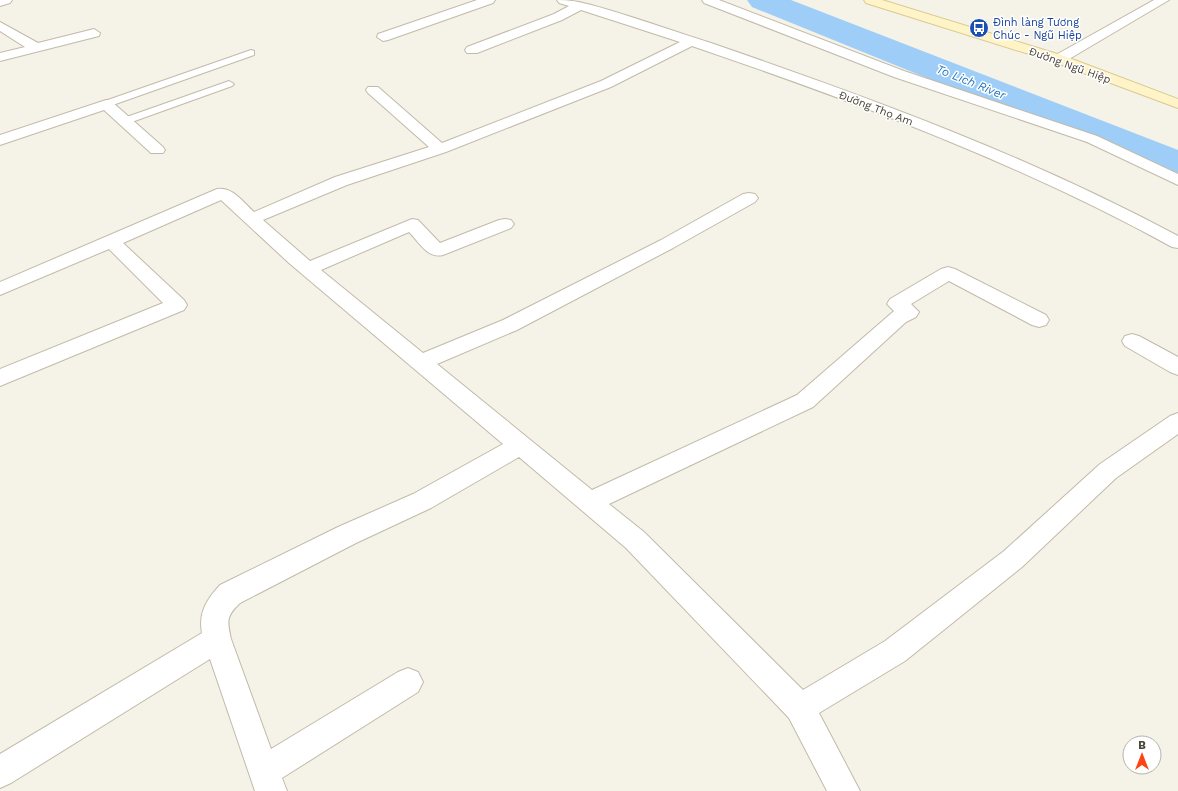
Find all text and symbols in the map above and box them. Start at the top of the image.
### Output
place label: Đình làng Tương Chúc - Ngũ Hiệp [993,16,1082,42]
bus stop icon: Đình làng Tương Chúc - Ngũ Hiệp [968,17,990,39]
street label: Đường Ngũ Hiệp [1027,45,1113,86]
water label: To Lich River [934,62,1009,103]
street label: Đường Thọ Am [837,88,915,129]
north arrow [1122,735,1162,775]
text: B [1138,739,1146,752]

